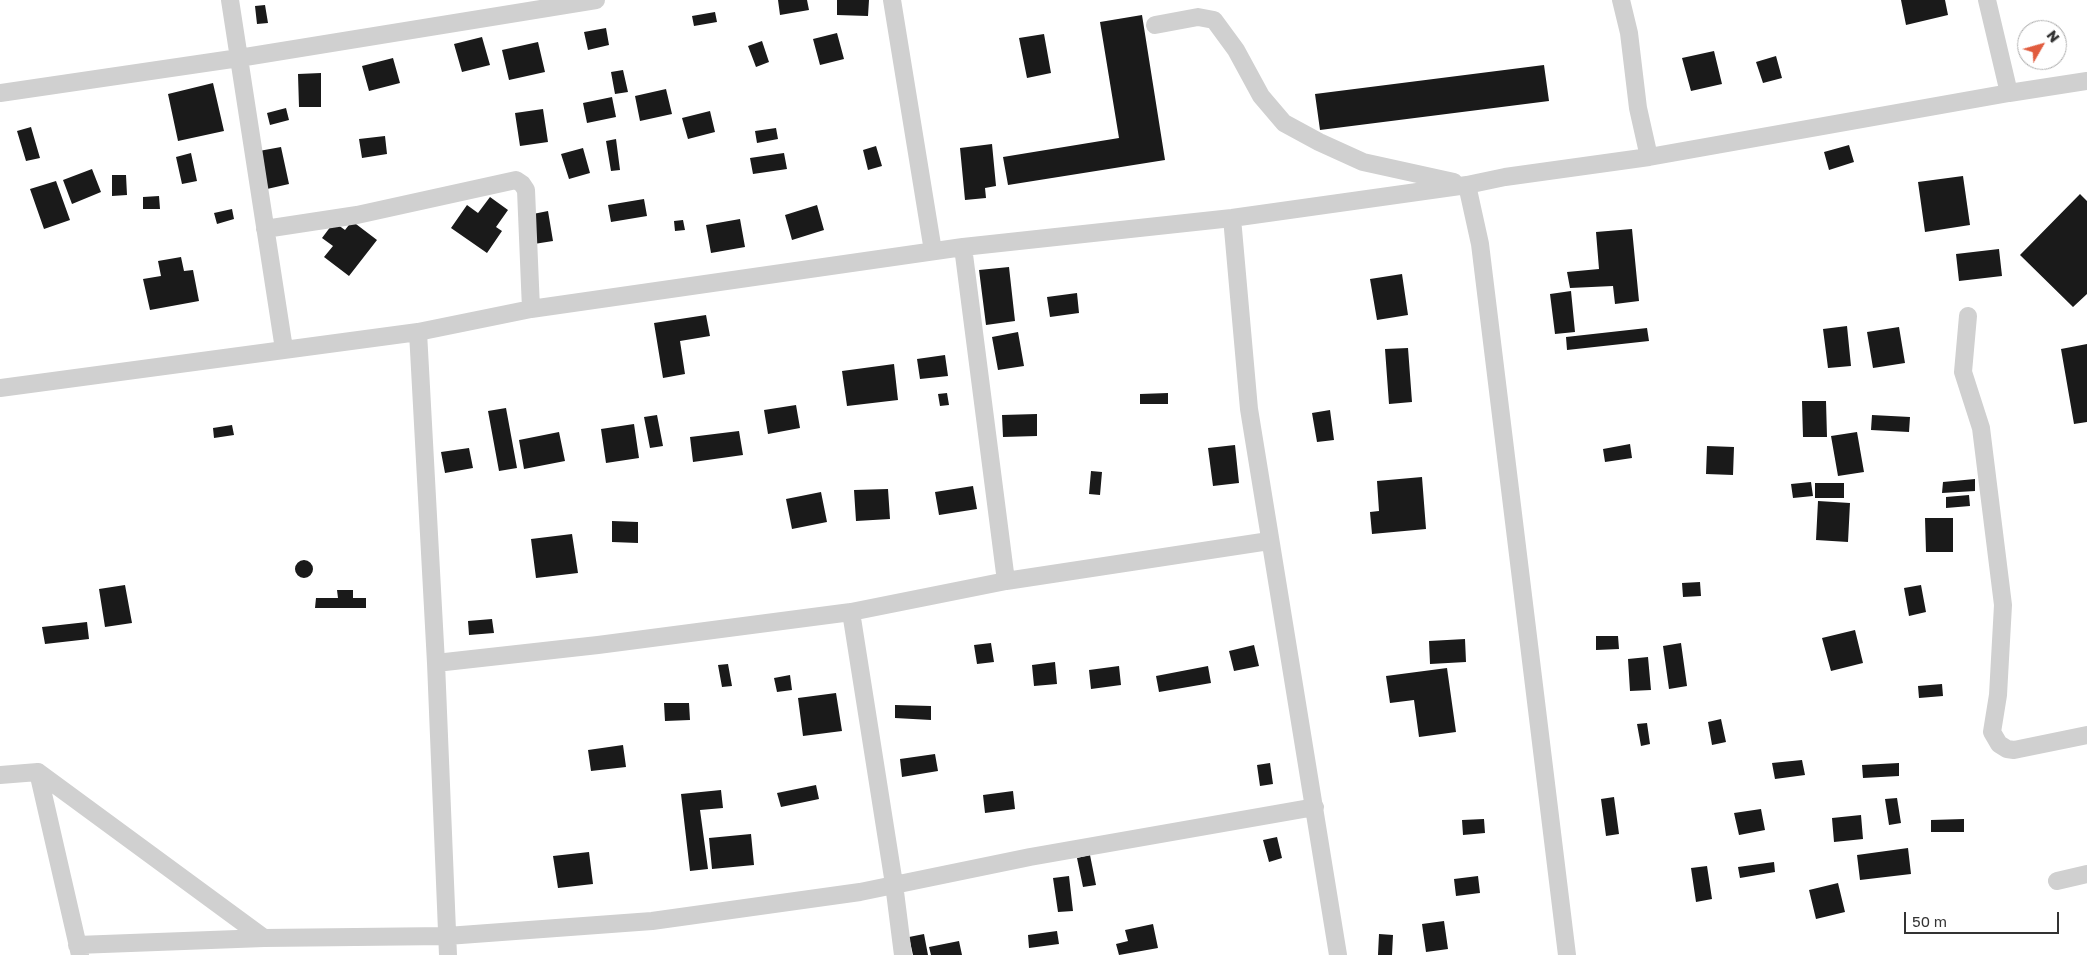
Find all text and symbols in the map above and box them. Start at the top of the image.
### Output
north arrow [2017,20,2067,70]
text: N [2043,27,2063,45]
scale bar [1907,902,2062,934]
text: 50 m [1912,912,1947,930]

